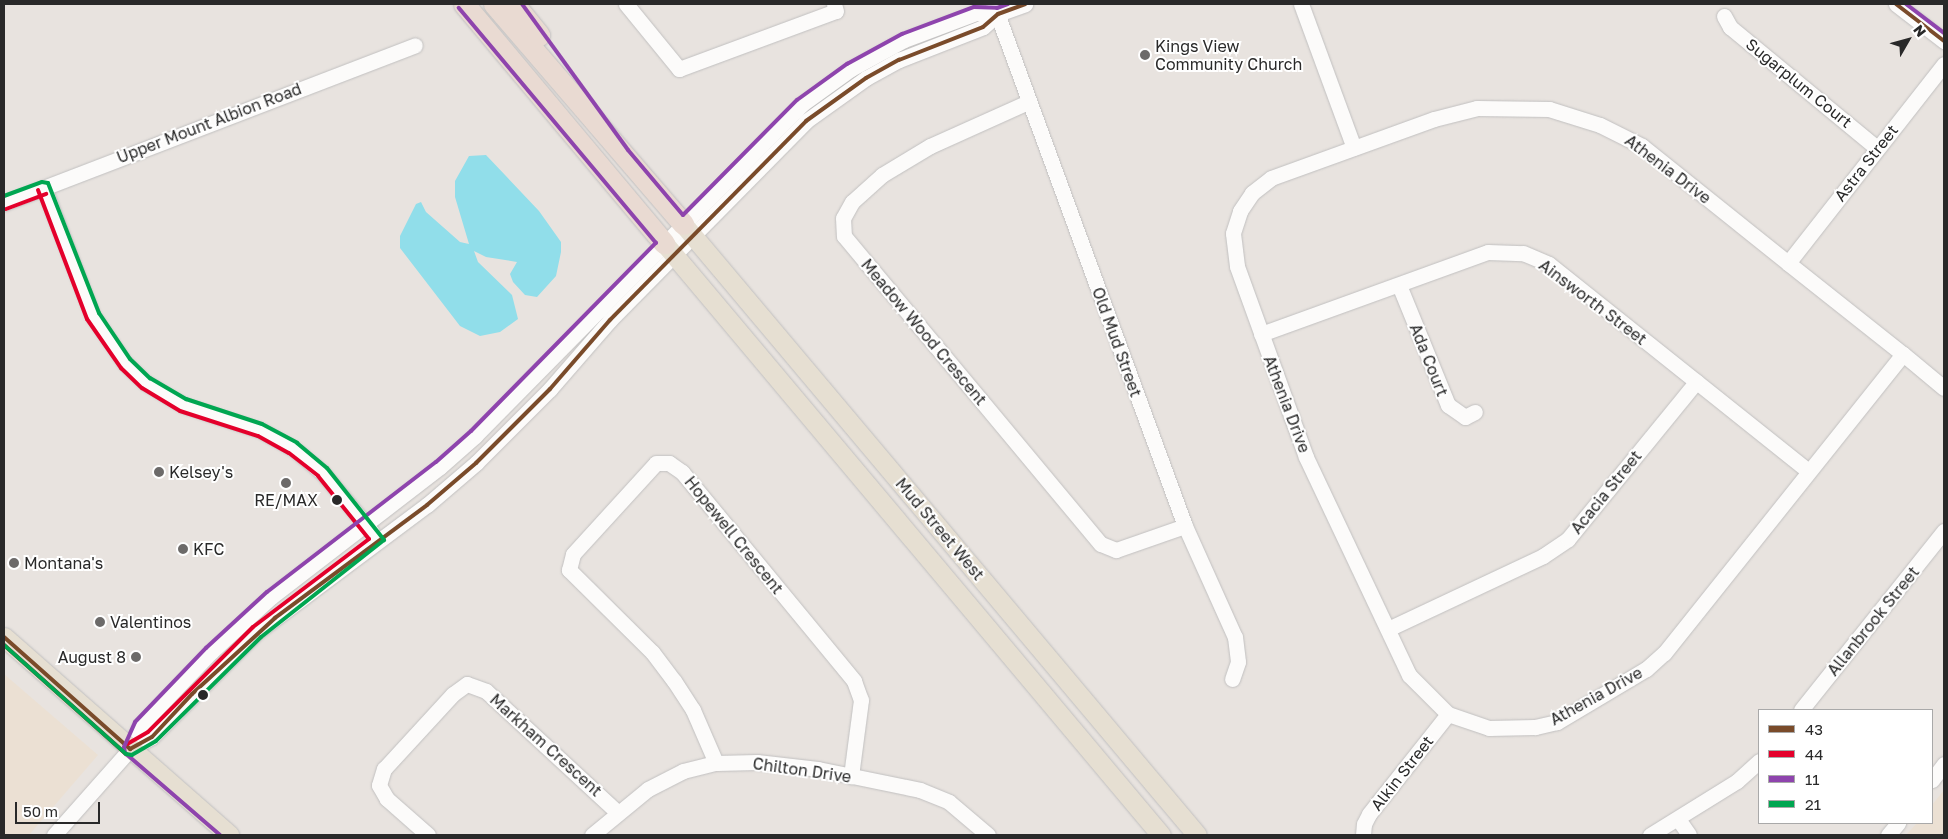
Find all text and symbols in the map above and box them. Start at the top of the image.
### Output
north arrow [1883,15,1933,65]
text: N [1910,21,1930,40]
street label: Sugarplum Court [1742,34,1856,132]
place label: Kings View Community Church [1155,36,1302,74]
marker: Kings View Community Church [1139,49,1151,61]
street label: Upper Mount Albion Road [114,79,304,167]
street label: Astra Street [1830,121,1902,205]
street label: Athenia Drive [1621,131,1715,207]
street label: Meadow Wood Crescent [857,255,991,409]
street label: Ainsworth Street [1535,255,1651,349]
street label: Old Mud Street [1088,285,1146,399]
street label: Ada Court [1406,321,1452,399]
street label: Athenia Drive [1260,353,1314,455]
street label: Acacia Street [1567,446,1645,538]
place label: Kelsey's [169,462,233,482]
marker: Kelsey's [153,466,165,478]
street label: Hopewell Crescent [681,472,787,598]
street label: Mud Street West [892,474,988,584]
marker: RE/MAX [280,477,292,489]
place label: RE/MAX [254,490,318,510]
unlabelled marker [332,495,342,505]
place label: KFC [193,539,224,559]
marker: KFC [177,543,189,555]
place label: Montana's [24,553,103,573]
marker: Montana's [8,557,20,569]
street label: Allanbrook Street [1823,562,1923,680]
place label: Valentinos [110,612,191,632]
marker: Valentinos [94,616,106,628]
place label: August 8 [58,647,126,667]
marker: August 8 [130,651,142,663]
street label: Athenia Drive [1547,663,1645,729]
unlabelled marker [198,690,208,700]
street label: Markham Crescent [486,690,606,800]
legend [1758,709,1933,824]
text: 43 [1805,720,1823,738]
street label: Alkin Street [1367,732,1437,814]
text: 44 [1805,745,1823,763]
street label: Chilton Drive [751,754,853,786]
text: 11 [1805,770,1820,788]
scale bar [18,792,102,824]
text: 21 [1805,795,1821,813]
text: 50 m [23,802,58,820]

